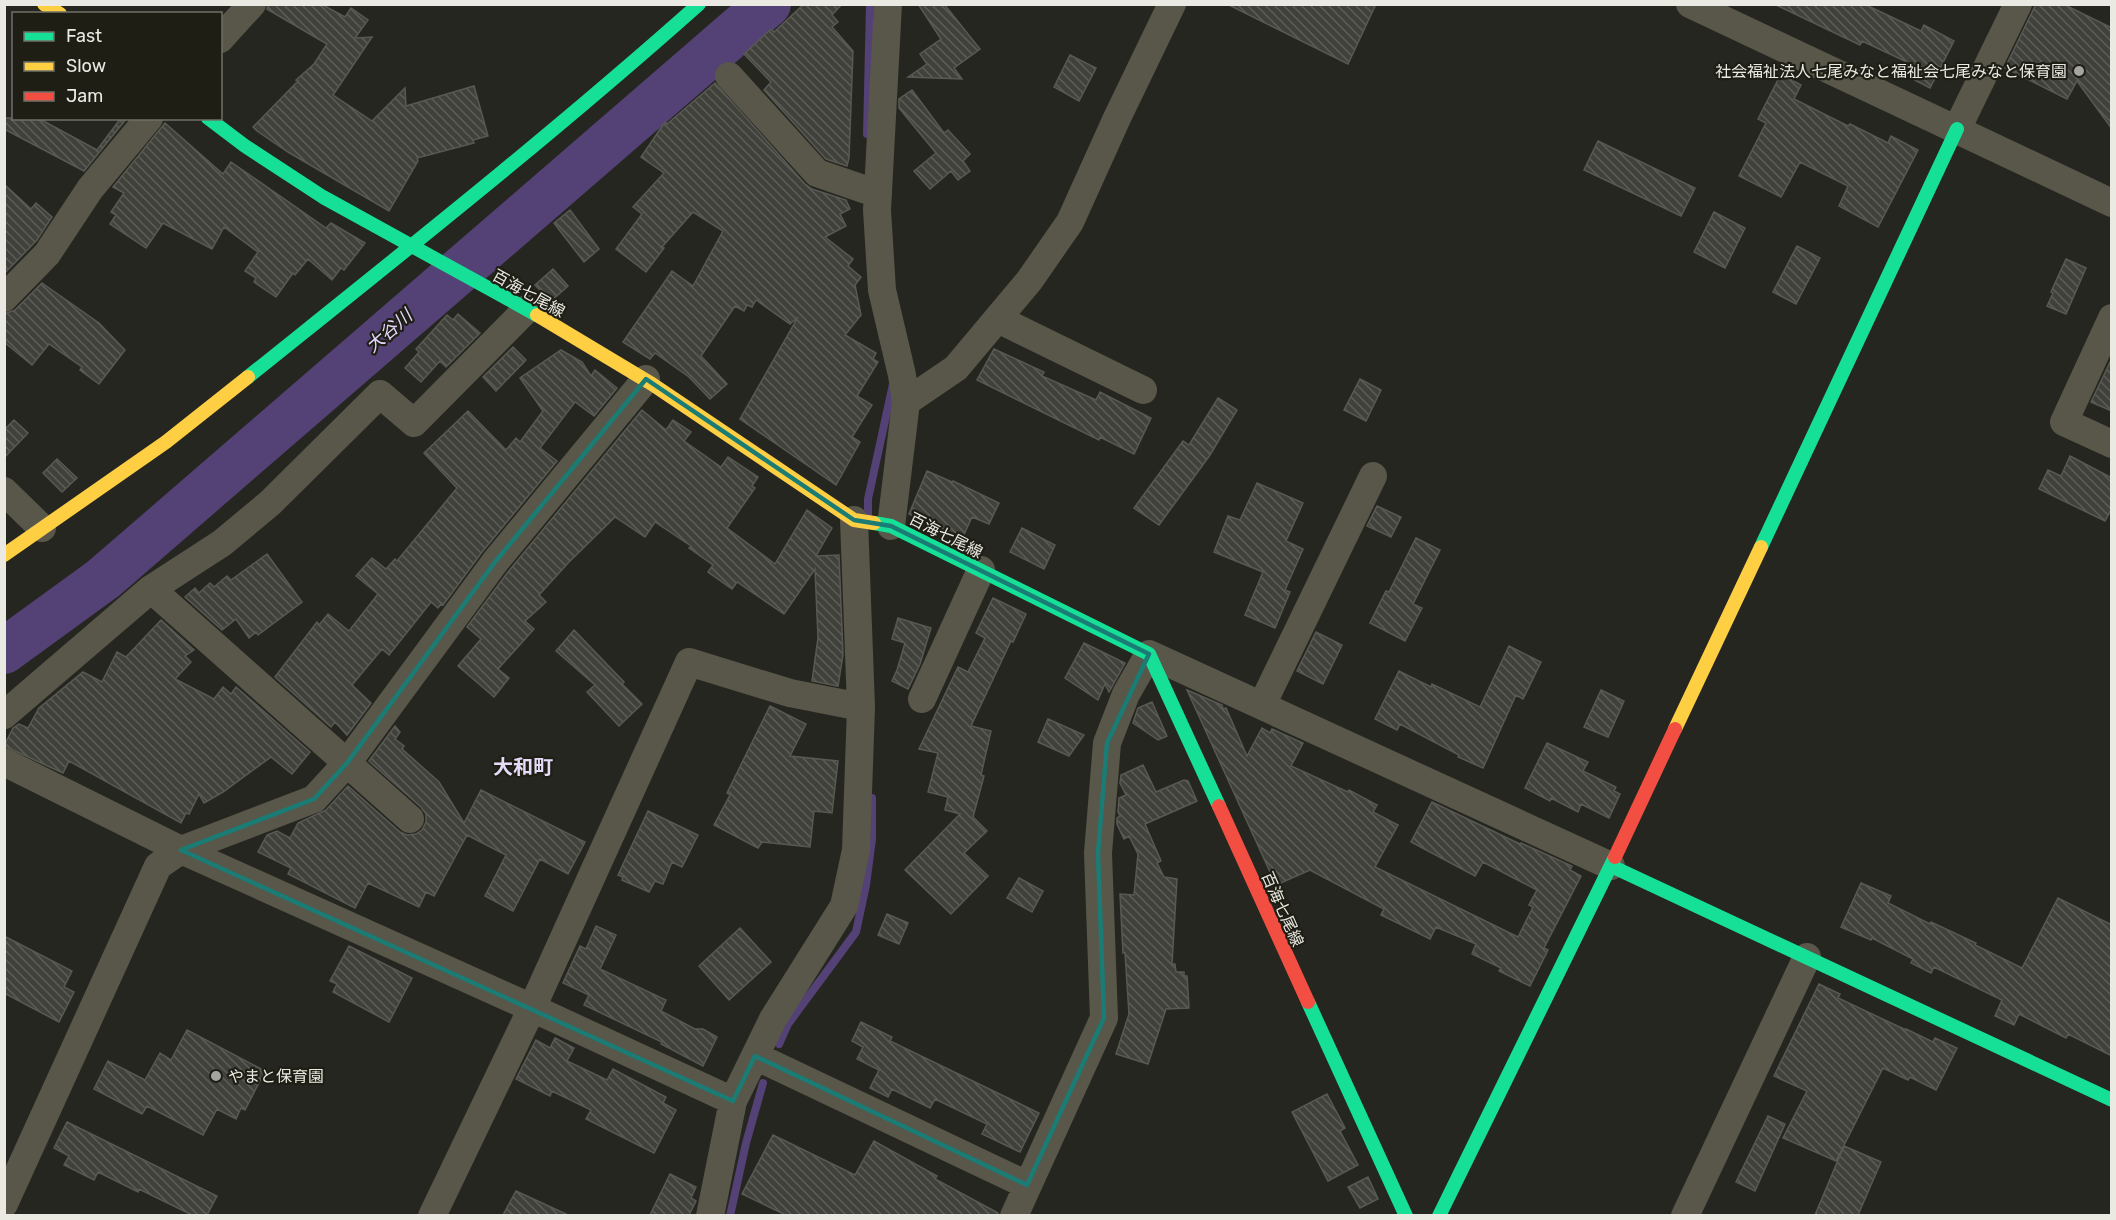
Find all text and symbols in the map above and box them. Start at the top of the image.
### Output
legend [12,12,222,120]
text: Fast [66,25,102,47]
text: Slow [66,55,106,77]
place label: 社会福祉法人七尾みなと福祉会七尾みなと保育園 [1715,62,2067,81]
marker: 社会福祉法人七尾みなと福祉会七尾みなと保育園 [2072,64,2086,78]
text: Jam [66,85,103,107]
street label: 百海七尾線 [489,266,568,321]
water label: 大谷川 [361,304,418,357]
street label: 百海七尾線 [906,509,986,562]
district label: 大和町 [493,755,553,779]
street label: 百海七尾線 [1258,869,1307,950]
place label: やまと保育園 [228,1067,324,1086]
marker: やまと保育園 [209,1069,223,1083]

